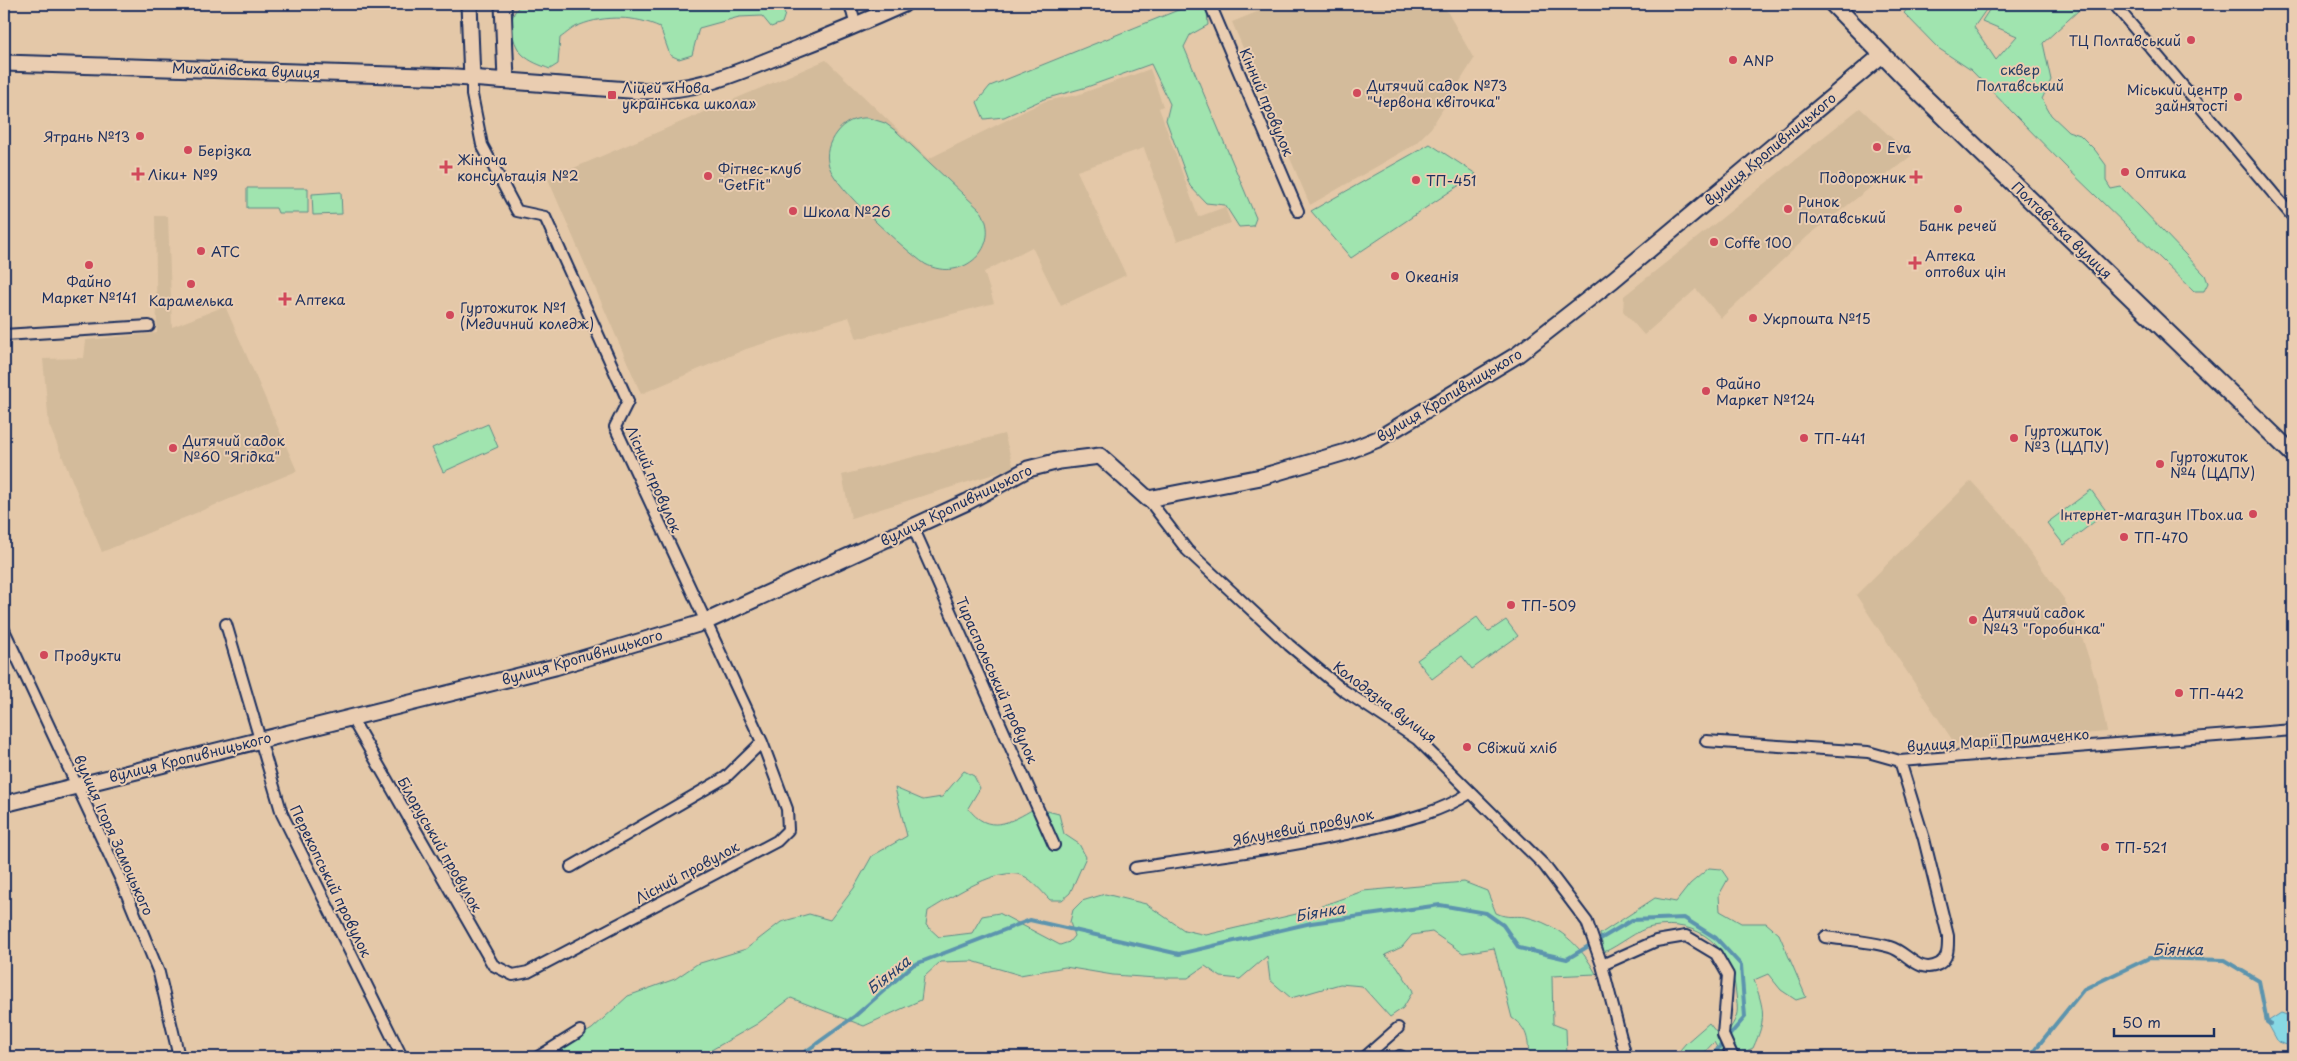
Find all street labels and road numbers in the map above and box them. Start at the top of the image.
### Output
street label: Кінний провулок [1235,45,1300,160]
street label: Михайлівська вулиця [171,57,321,83]
street label: вулиця Кропивницького [1699,87,1841,211]
street label: Полтавська вулиця [2007,176,2117,284]
street label: вулиця Кропивницького [1372,343,1526,447]
street label: Лісний провулок [621,422,687,536]
street label: вулиця Кропивницького [877,459,1036,551]
street label: Тираспольський провулок [951,593,1044,767]
street label: вулиця Кропивницького [499,624,665,690]
street label: Колодязна вулиця [1329,656,1441,748]
street label: вулиця Марії Примаченко [1906,723,2090,757]
street label: вулиця Кропивницького [107,727,273,787]
street label: вулиця Ігоря Замоцького [69,751,159,919]
street label: Білоруський провулок [393,772,488,916]
street label: Перекопський провулок [285,801,377,961]
street label: Яблуневий провулок [1231,803,1376,851]
street label: Лісний провулок [631,835,743,908]

